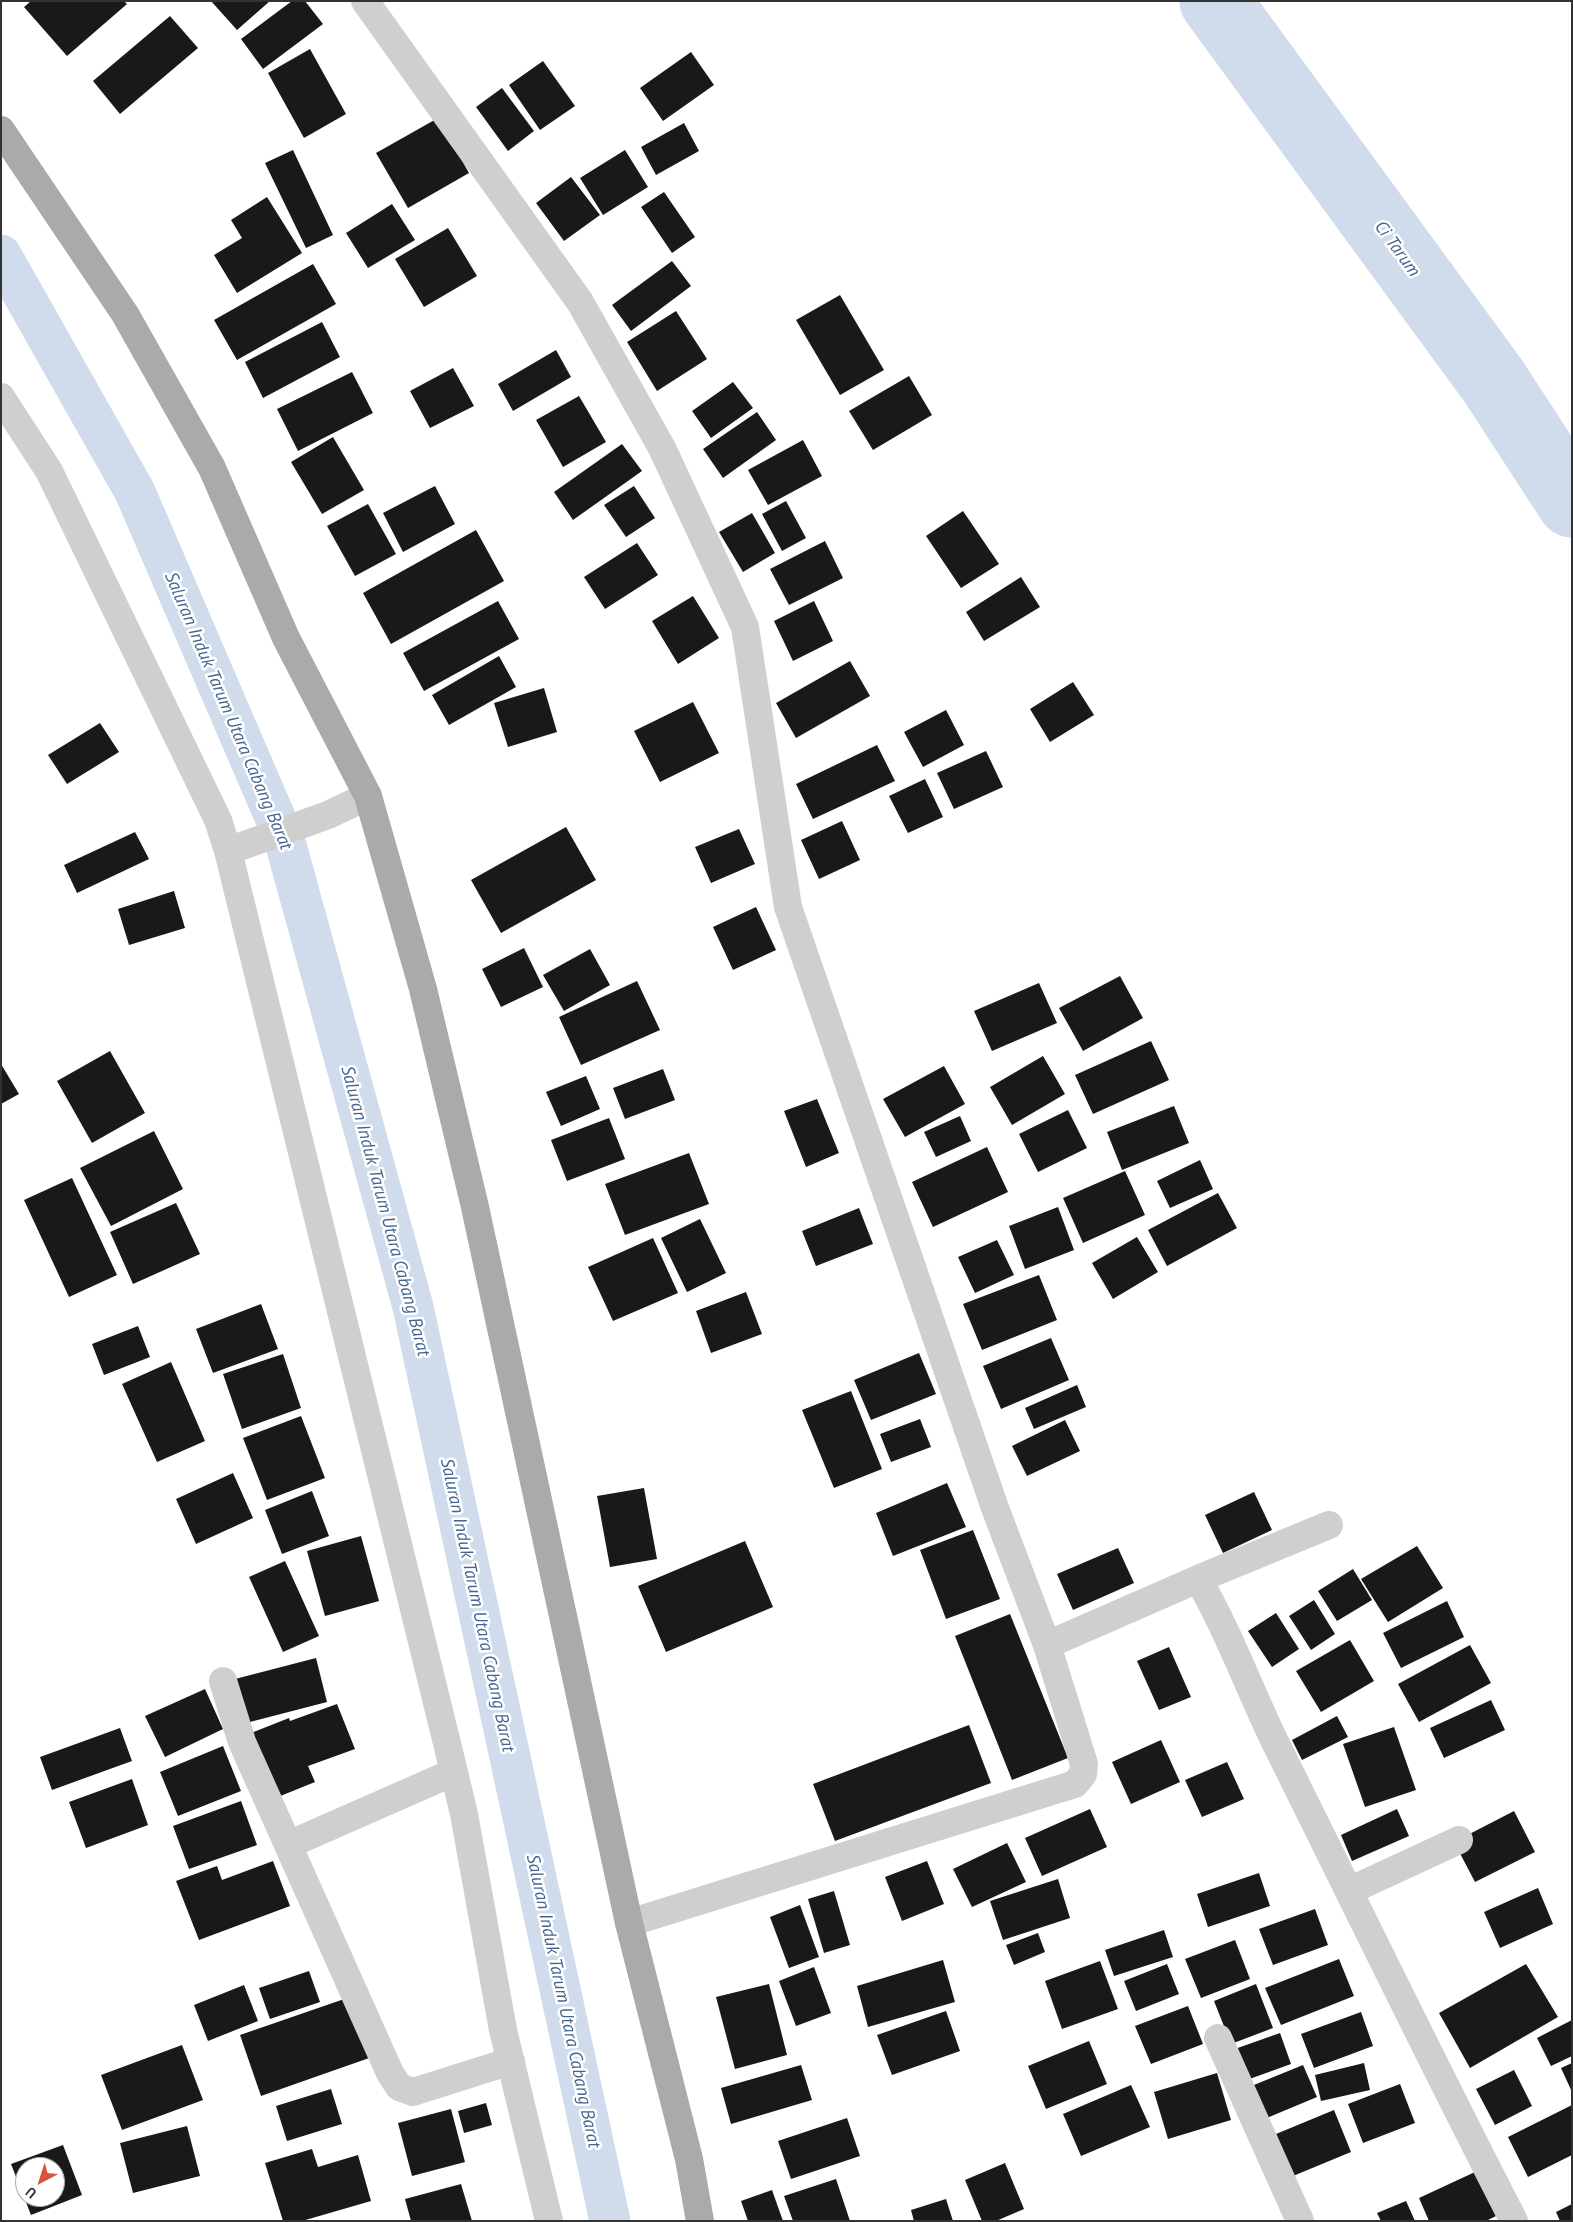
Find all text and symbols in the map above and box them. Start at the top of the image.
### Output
water label: Ci Tarum [1369,217,1425,281]
water label: Saluran Induk Tarum Utara Cabang Barat [160,569,296,853]
water label: Saluran Induk Tarum Utara Cabang Barat [336,1063,434,1359]
water label: Saluran Induk Tarum Utara Cabang Barat [435,1456,519,1754]
water label: Saluran Induk Tarum Utara Cabang Barat [521,1852,605,2150]
north arrow [15,2157,65,2207]
text: U [22,2183,40,2202]

